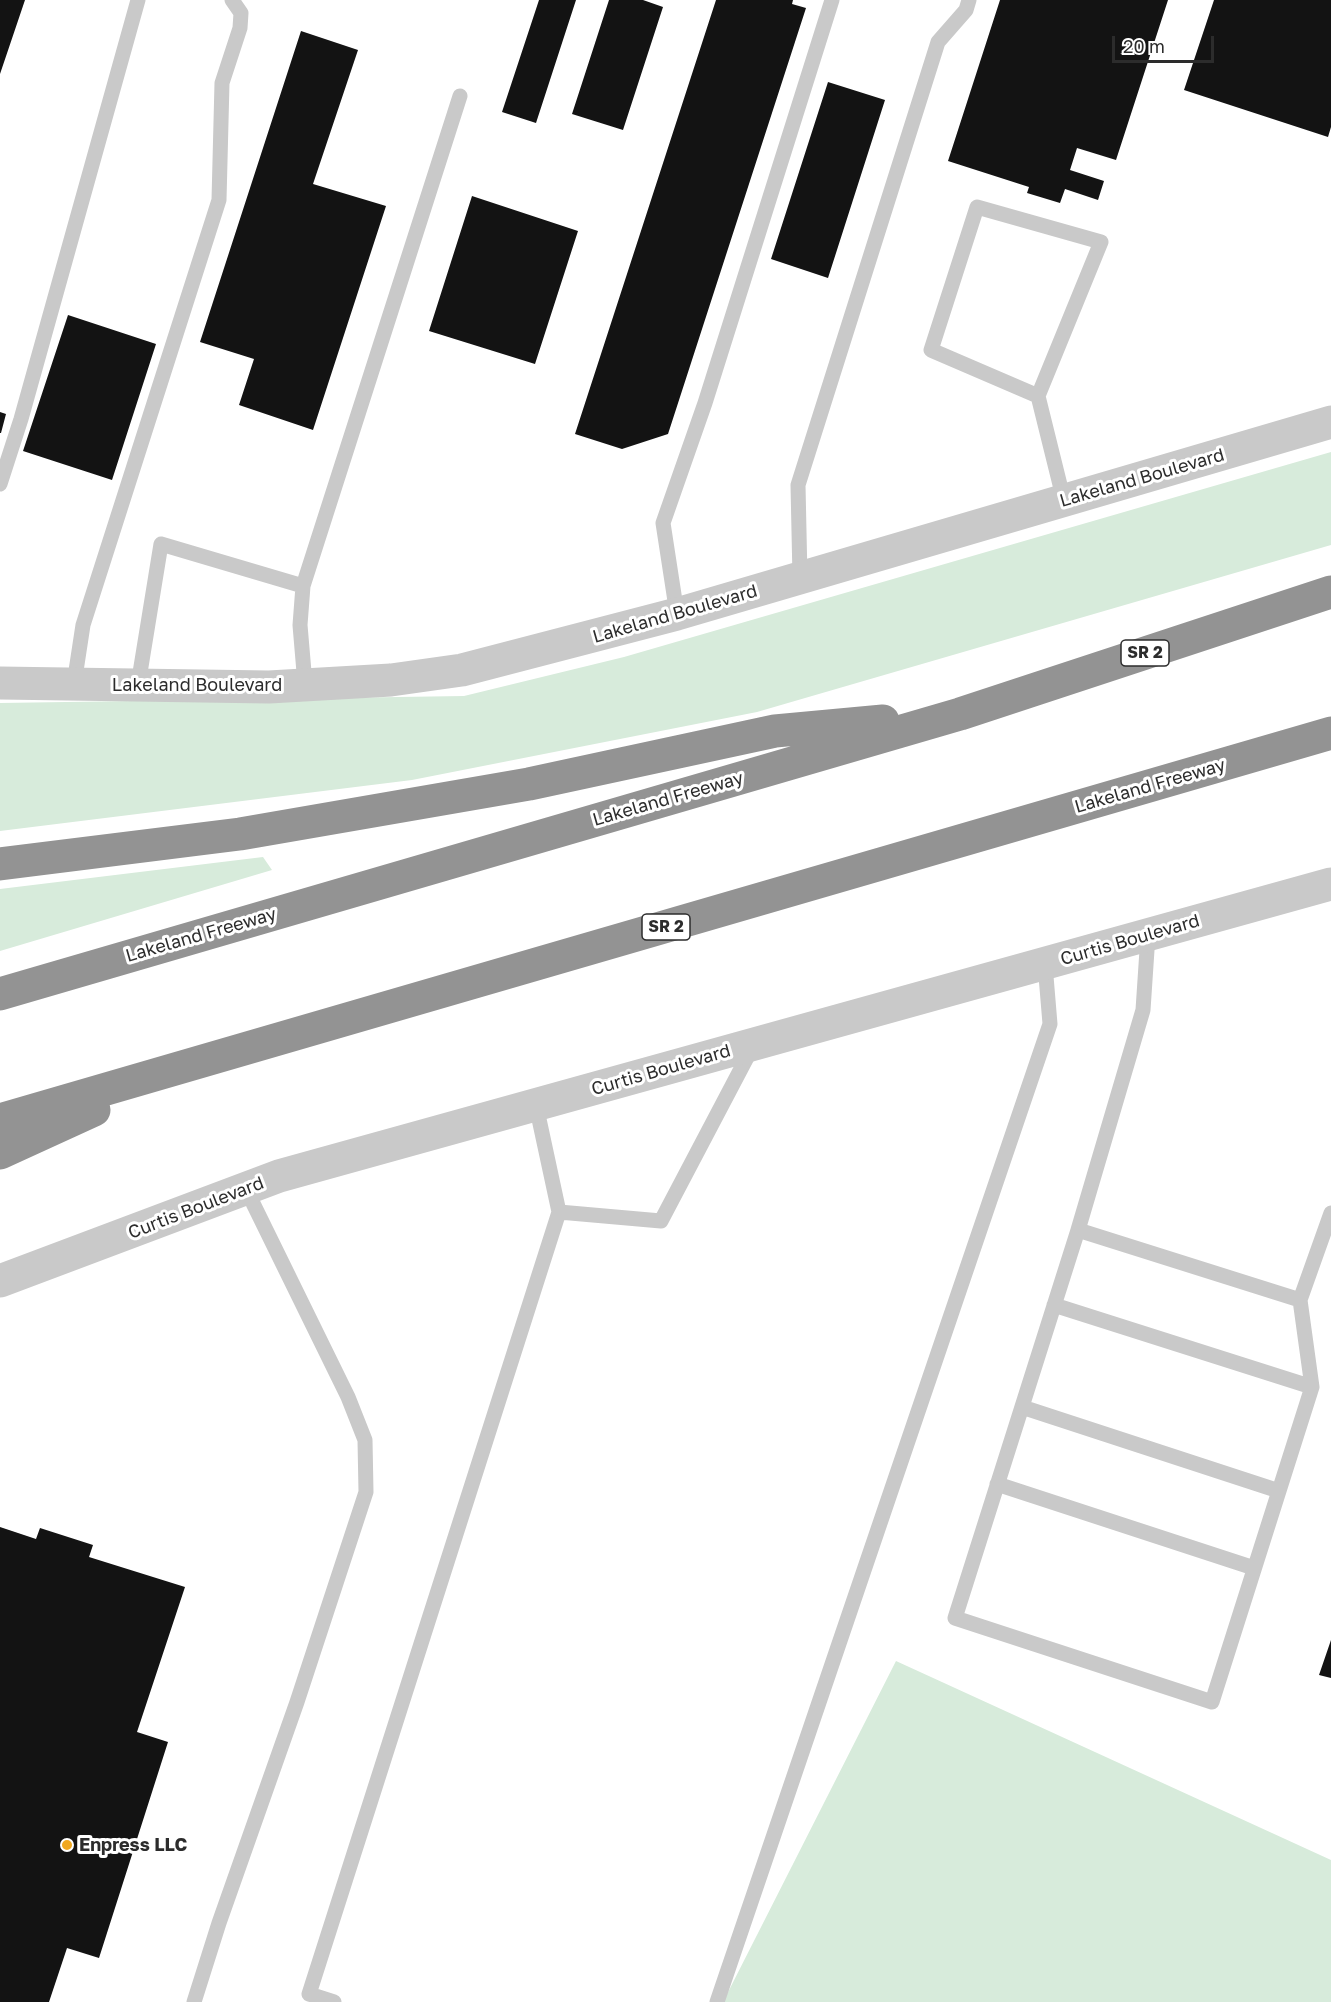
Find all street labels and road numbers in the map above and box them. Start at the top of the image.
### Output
street label: Lakeland Boulevard [1057,444,1227,512]
street label: Lakeland Boulevard [590,580,760,648]
road number: SR 2 [1121,640,1169,666]
street label: Lakeland Boulevard [112,674,282,696]
street label: Lakeland Freeway [1072,754,1228,818]
street label: Lakeland Freeway [590,767,746,831]
street label: Lakeland Freeway [123,903,279,967]
street label: Curtis Boulevard [1058,910,1202,970]
road number: SR 2 [642,914,690,940]
street label: Curtis Boulevard [589,1040,733,1100]
street label: Curtis Boulevard [125,1172,267,1244]

